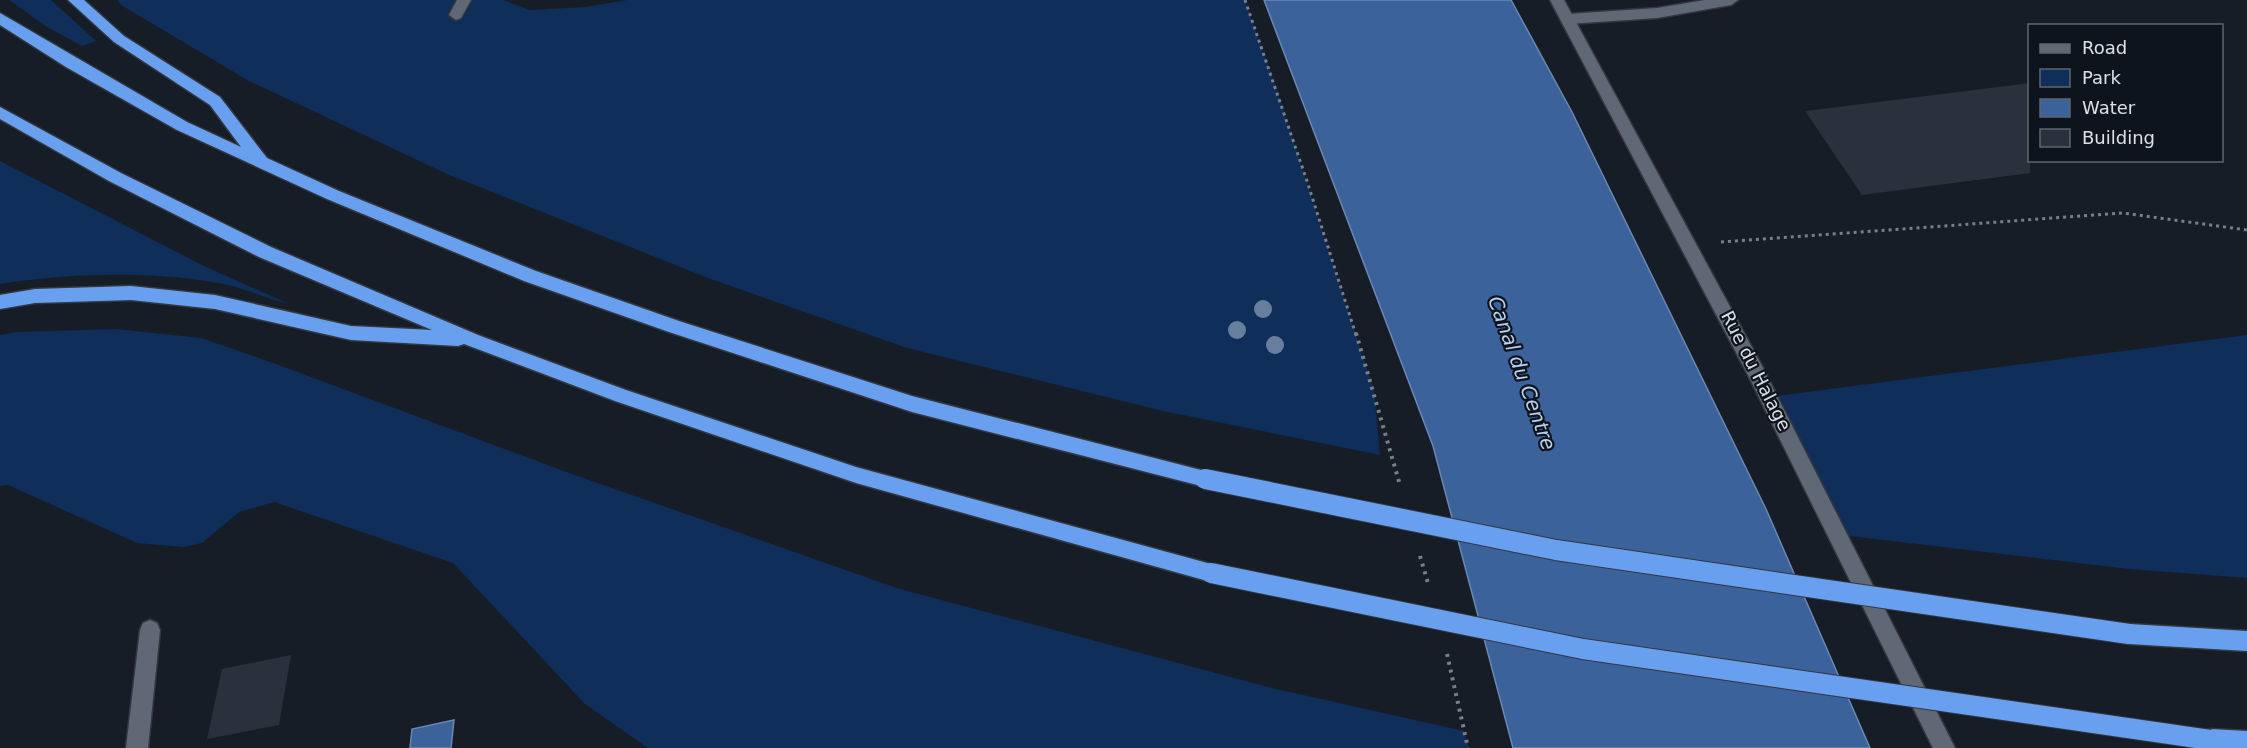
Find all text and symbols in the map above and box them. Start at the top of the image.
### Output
legend [2028,24,2223,162]
text: Road [2082,37,2127,58]
text: Park [2082,67,2121,88]
text: Water [2082,97,2136,118]
text: Building [2082,127,2155,148]
water label: Canal du Centre [1483,293,1561,453]
street label: Rue du Halage [1717,307,1796,434]

